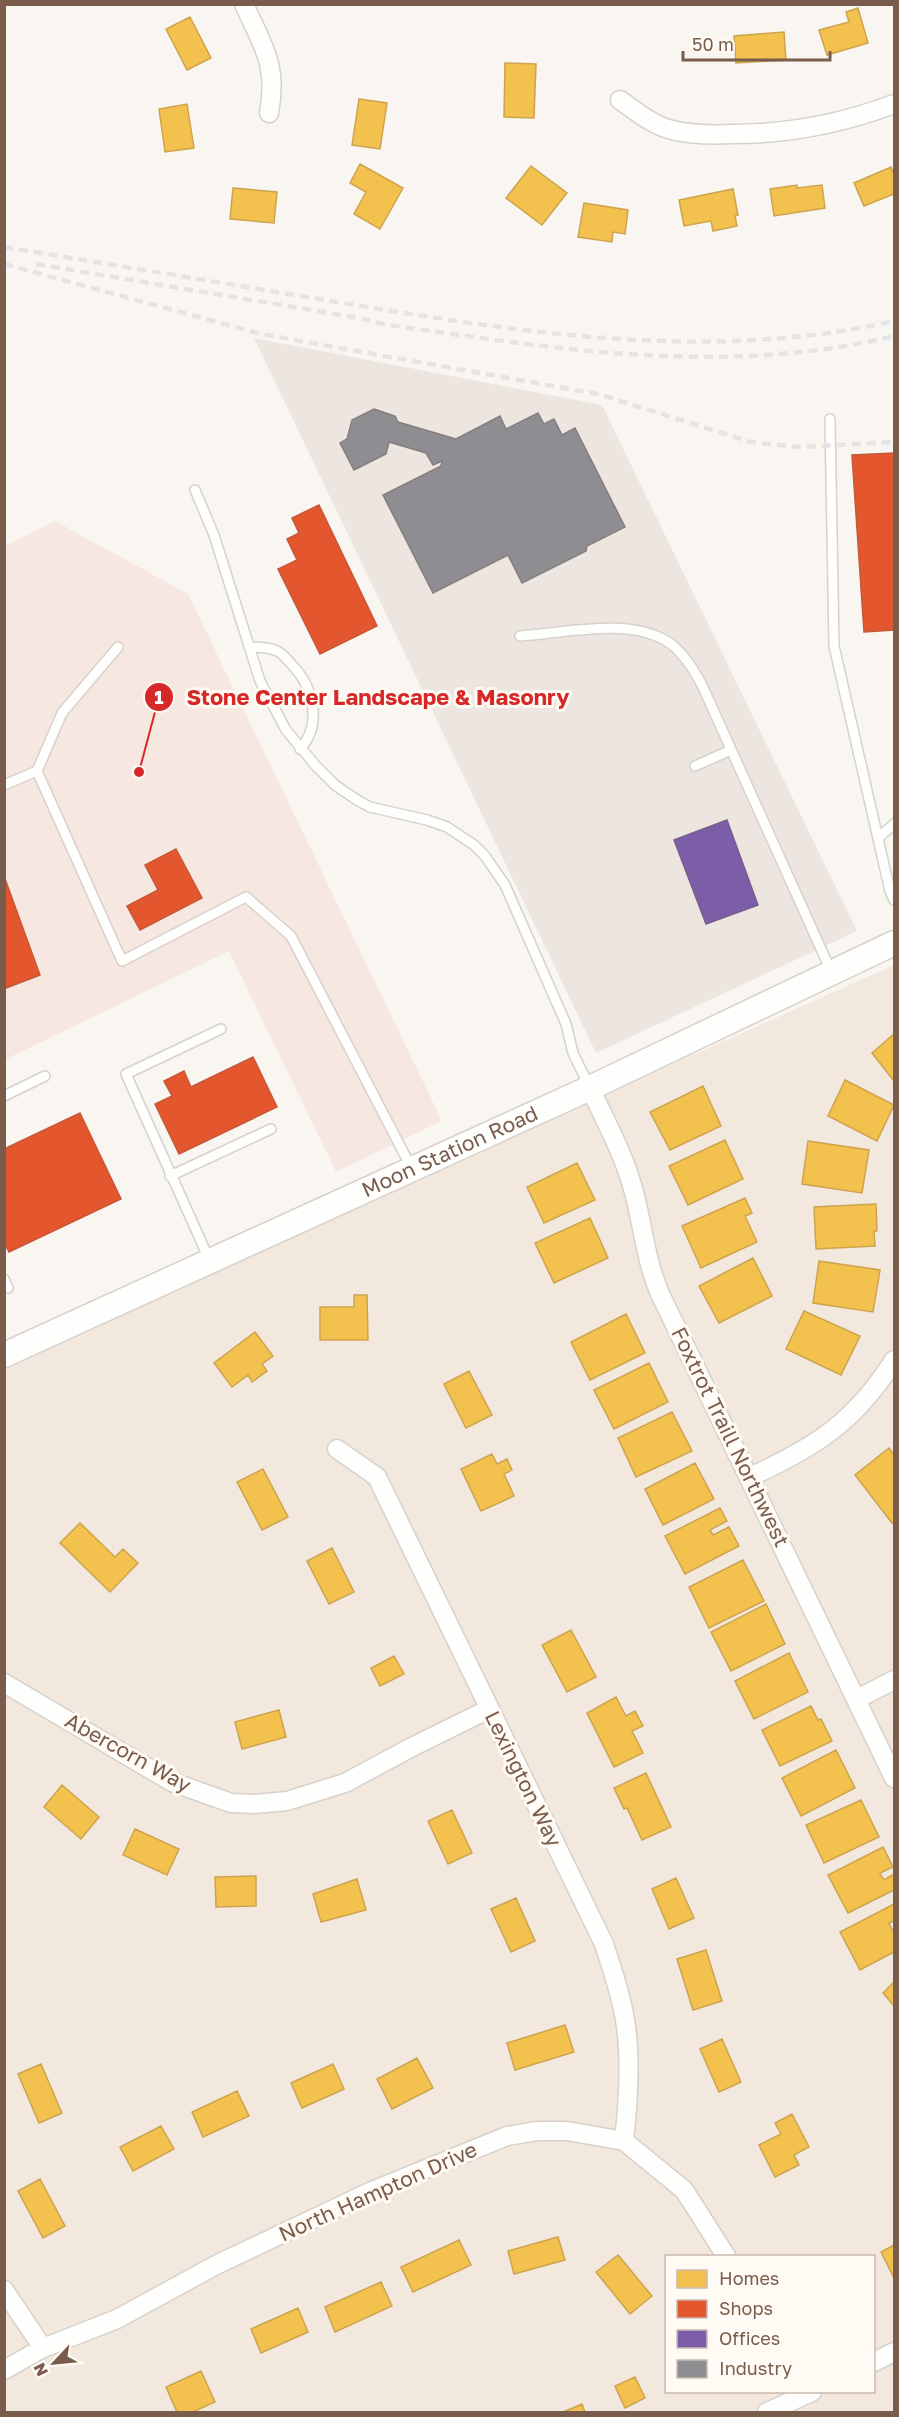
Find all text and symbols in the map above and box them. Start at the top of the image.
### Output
scale bar [683,24,830,62]
text: 50 m [692,33,734,55]
callout: Stone Center Landscape & Masonry [144,677,581,717]
text: Stone Center Landscape & Masonry [187,683,569,710]
text: 1 [154,686,164,708]
street label: Moon Station Road [357,1100,542,1202]
street label: Foxtrot Traill Northwest [666,1322,795,1551]
street label: Lexington Way [480,1706,568,1851]
street label: Abercorn Way [61,1707,196,1798]
street label: North Hampton Drive [274,2136,481,2247]
legend [665,2255,875,2393]
text: Homes [719,2267,779,2289]
text: Shops [719,2297,773,2319]
text: Offices [719,2327,780,2349]
north arrow [24,2333,84,2393]
text: Industry [719,2357,792,2379]
text: N [29,2360,52,2379]

